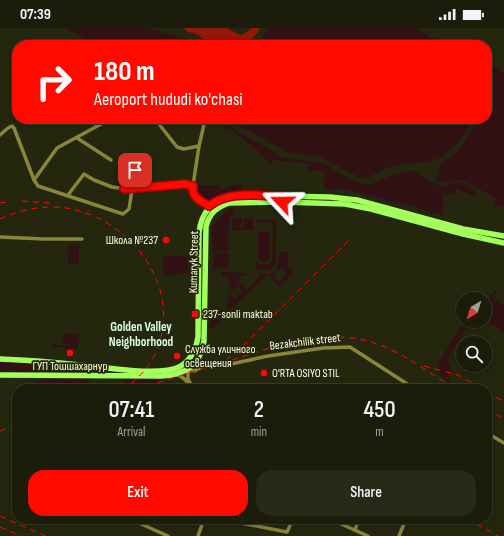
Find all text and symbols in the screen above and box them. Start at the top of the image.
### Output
text: 07:39 [20,5,51,24]
text: 180 m [94,55,154,88]
icon: right [28,56,80,108]
text: Aeroport hududi ko'chasi [94,89,243,110]
pin [118,153,152,187]
icon: arrive [124,159,146,181]
position arrow [261,181,303,223]
street label: Kumaryk Street [186,230,202,293]
place label: Школа №237 [106,233,158,248]
marker: Школа №237 [161,235,171,245]
north arrow [456,292,492,328]
map controls [456,292,492,372]
place label: 237-sonli maktab [203,307,273,322]
marker: 237-sonli maktab [190,309,200,319]
district label: Golden Valley Neighborhood [109,319,174,350]
street label: Bezakchilik street [269,330,342,354]
button: search [456,336,492,372]
place label: Служба уличного освещения [185,342,255,371]
marker: ГУП Тошшахарнур [65,348,75,358]
marker: Служба уличного освещения [172,351,182,361]
place label: ГУП Тошшахарнур [33,359,107,374]
place label: O'RTA OSIYO STIL [272,366,340,381]
marker: O'RTA OSIYO STIL [259,368,269,378]
text: 07:41 [108,395,154,424]
text: 2 [254,395,264,424]
text: 450 [363,395,396,424]
text: Arrival [117,424,145,440]
text: min [251,424,267,440]
text: m [375,424,384,440]
button: Exit [28,470,248,516]
button: Share [256,470,476,516]

